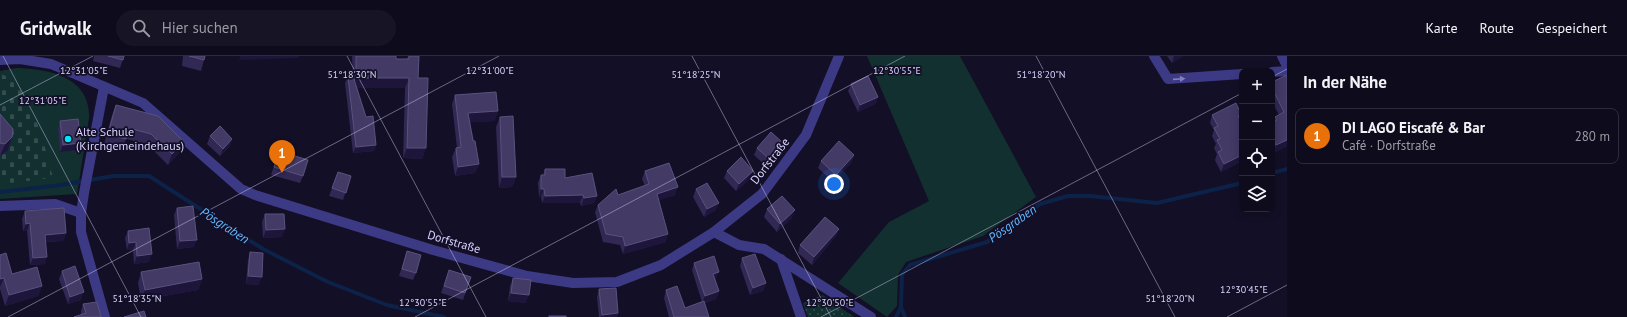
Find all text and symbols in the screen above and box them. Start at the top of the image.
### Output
search box [116,10,396,46]
text: Gridwalk [20,16,92,40]
icon: search [130,17,152,39]
text: Hier suchen [162,18,238,37]
text: Karte [1426,19,1458,37]
text: Route [1480,19,1514,37]
text: Gespeichert [1536,19,1607,37]
text: 12°31'05"E [60,64,108,77]
text: 12°31'00"E [466,64,514,77]
text: 12°30'55"E [873,64,921,77]
text: 51°18'30"N [327,68,377,81]
text: 51°18'25"N [671,68,721,81]
text: 51°18'20"N [1016,68,1066,81]
map controls [1239,68,1275,212]
button: + [1239,68,1275,104]
text: In der Nähe [1303,71,1387,93]
one-way arrow [1173,75,1185,82]
text: 12°31'05"E [19,94,67,107]
button: − [1239,104,1275,140]
text: DI LAGO Eiscafé & Bar [1342,118,1485,137]
place label: Alte Schule (Kirchgemeindehaus) [76,124,184,153]
text: 1 [1313,128,1321,145]
text: 280 m [1575,128,1610,145]
marker: Alte Schule (Kirchgemeindehaus) [63,134,73,144]
street label: Dorfstraße [747,135,792,187]
text: Café · Dorfstraße [1342,137,1436,154]
pin: 1 [269,140,295,173]
button: locate [1239,140,1275,176]
your location [824,174,844,194]
button: layers [1239,176,1275,212]
water label: Pösgraben [985,200,1040,246]
water label: Pösgraben [197,203,253,248]
street label: Dorfstraße [426,227,482,256]
text: 12°30'45"E [1220,283,1268,296]
text: 51°18'35"N [112,292,162,305]
text: 51°18'20"N [1145,292,1195,305]
text: 12°30'55"E [399,296,447,309]
text: 12°30'50"E [806,296,854,309]

